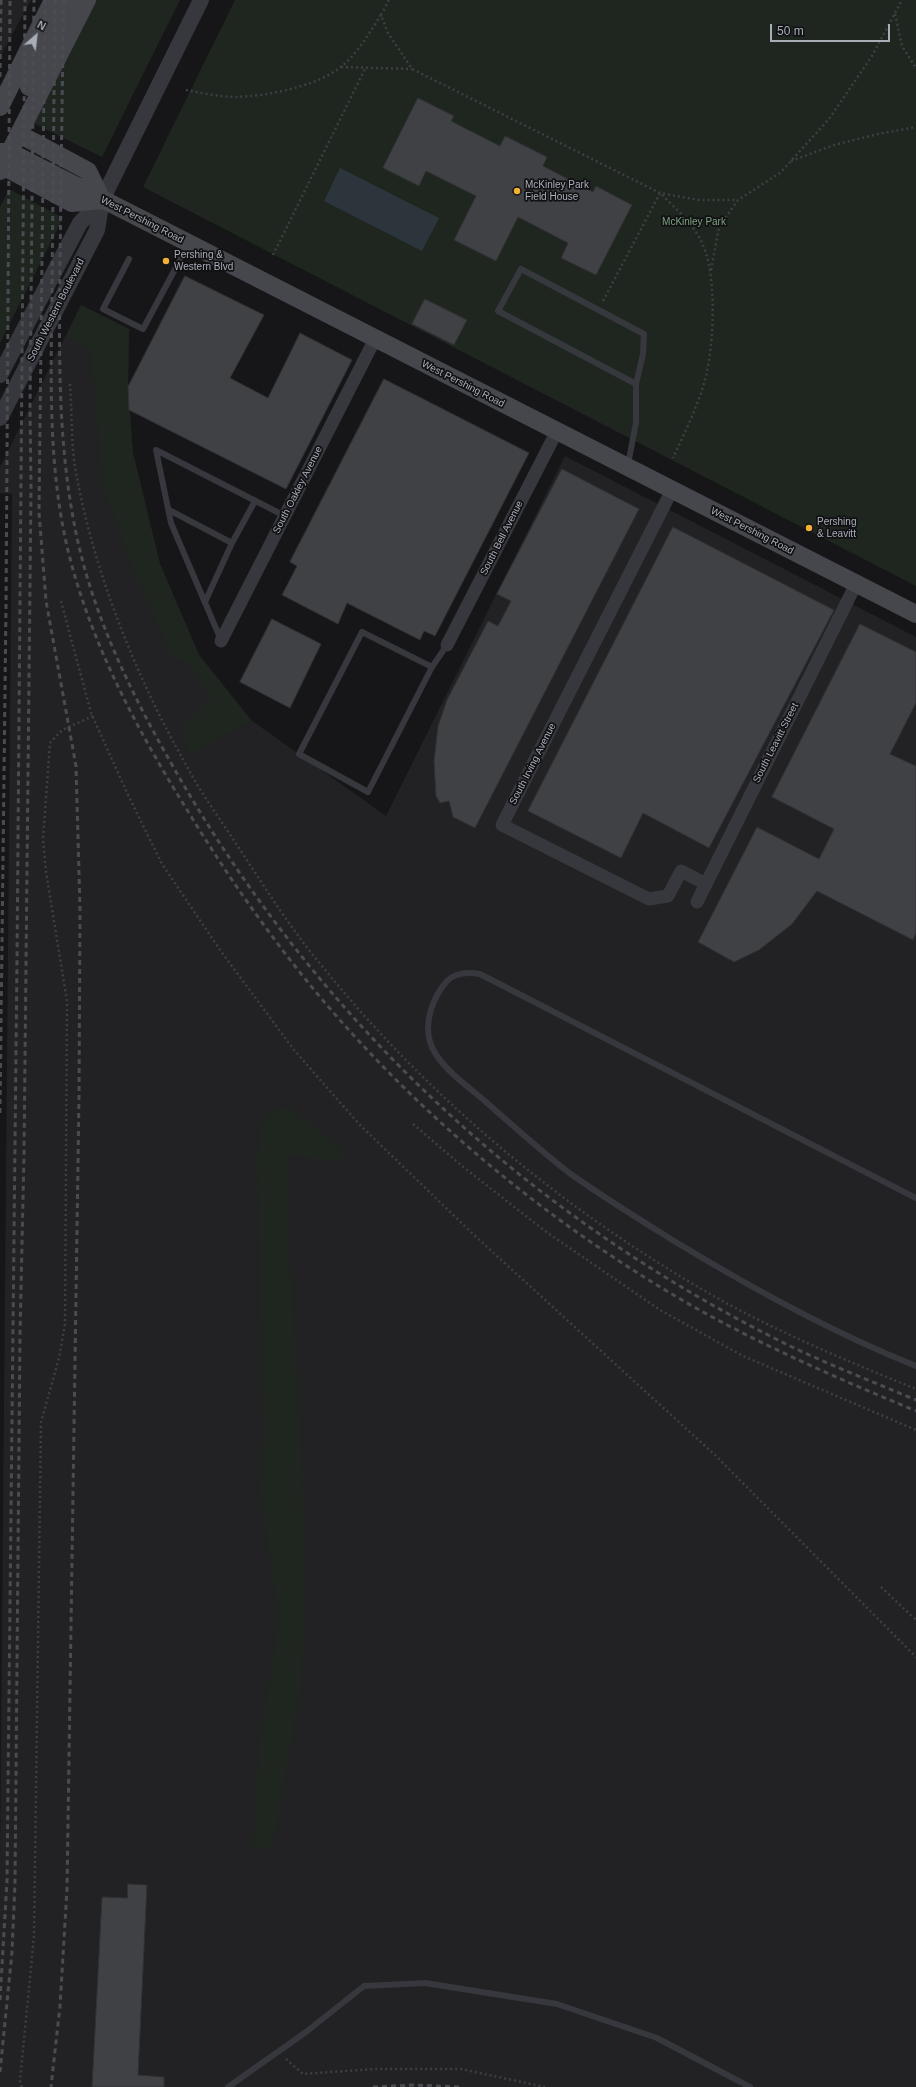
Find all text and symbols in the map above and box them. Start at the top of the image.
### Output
north arrow [16,16,56,56]
scale bar [772,16,892,42]
text: N [35,18,48,33]
text: 50 m [777,24,804,38]
place label: McKinley Park Field House [525,179,589,202]
marker: McKinley Park Field House [512,186,522,196]
street label: West Pershing Road [98,194,186,246]
park label: McKinley Park [662,216,726,228]
place label: Pershing & Western Blvd [174,249,233,272]
marker: Pershing & Western Blvd [161,256,171,266]
street label: South Western Boulevard [25,257,87,363]
street label: West Pershing Road [419,358,507,410]
street label: South Oakley Avenue [271,444,325,536]
street label: South Bell Avenue [478,499,526,577]
street label: West Pershing Road [708,505,796,557]
place label: Pershing & Leavitt [817,516,856,540]
marker: Pershing & Leavitt [804,523,814,533]
street label: South Leavitt Street [751,701,801,785]
street label: South Irving Avenue [507,721,559,807]

